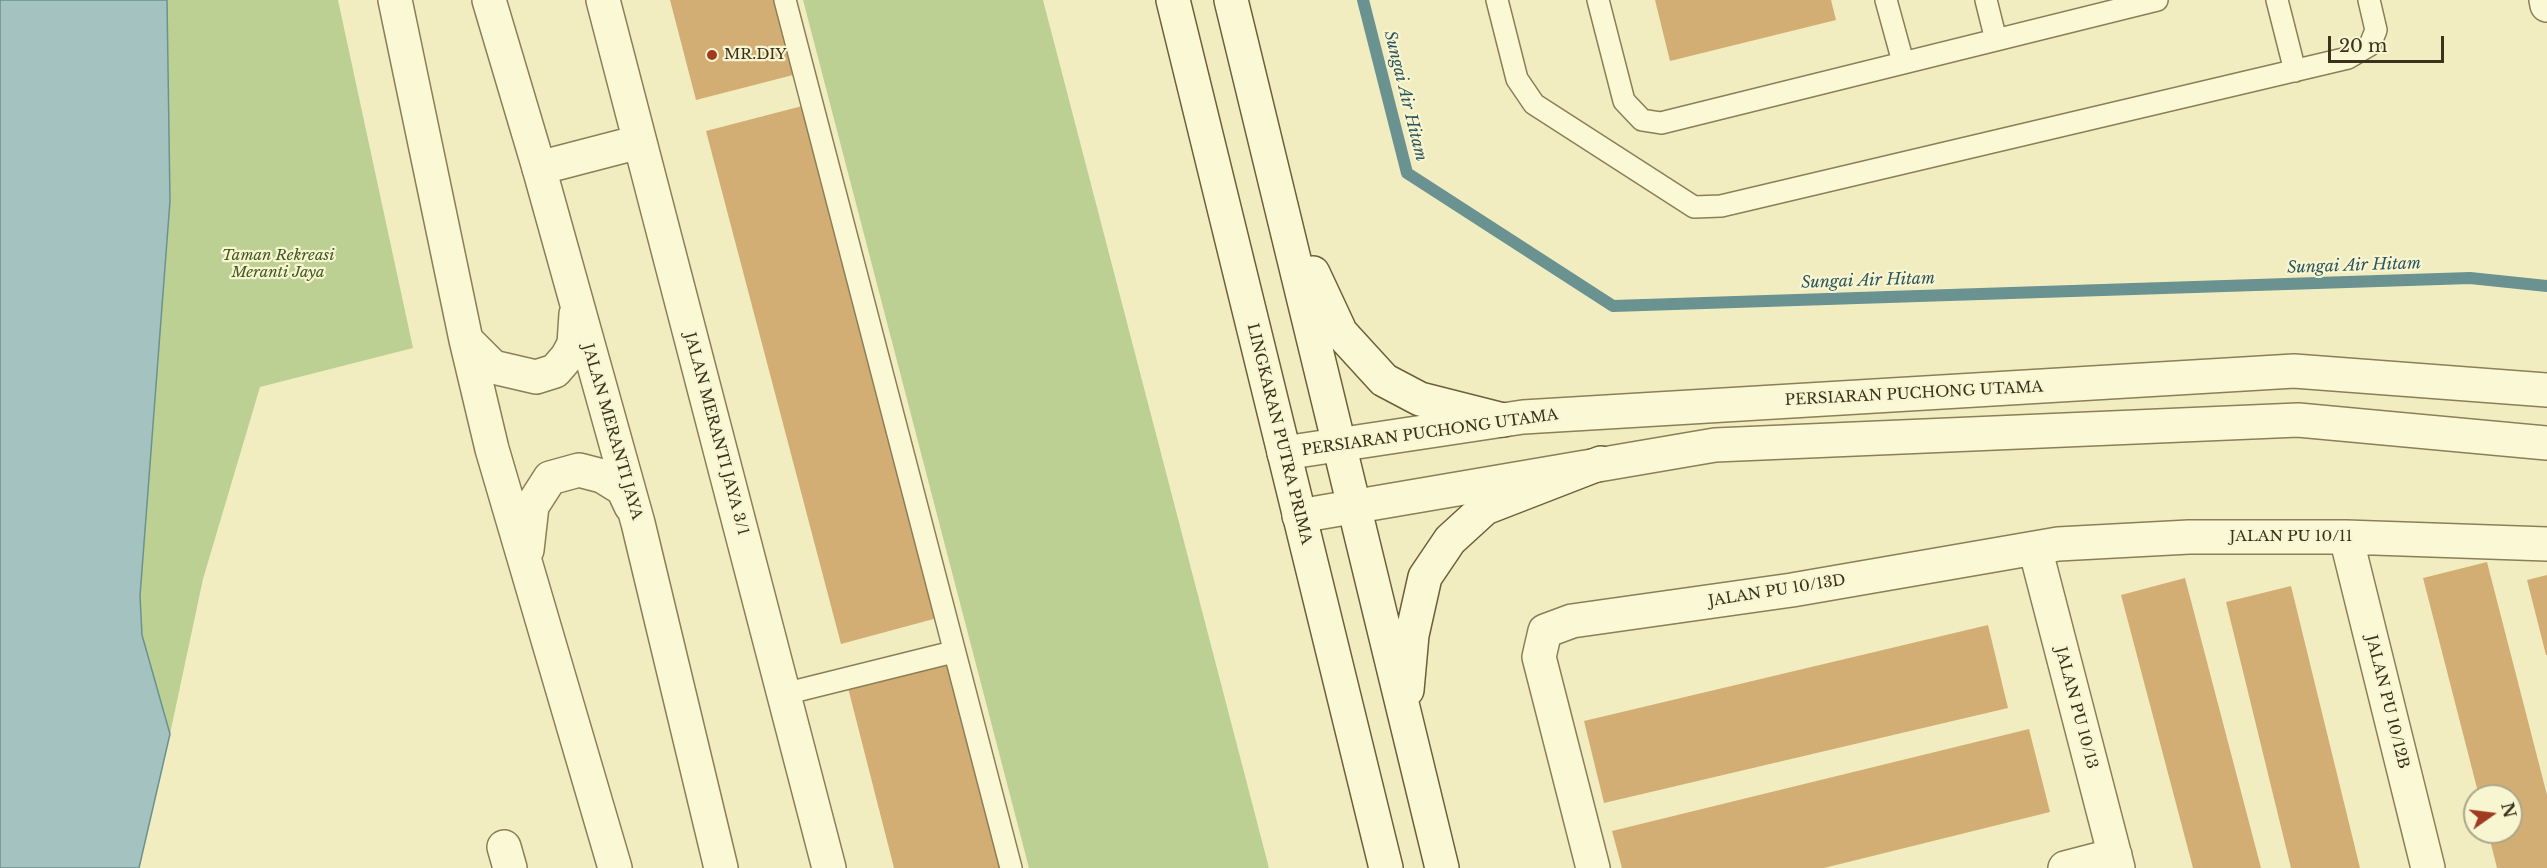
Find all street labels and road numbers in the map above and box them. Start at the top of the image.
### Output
street label: LINGKARAN PUTRA PRIMA [1243,322,1315,546]
street label: JALAN MERANTI JAYA 3/1 [680,331,752,537]
street label: JALAN MERANTI JAYA [578,342,646,522]
street label: PERSIARAN PUCHONG UTAMA [1784,378,2044,410]
street label: PERSIARAN PUCHONG UTAMA [1301,406,1559,460]
street label: JALAN PU 10/11 [2230,528,2352,546]
street label: JALAN PU 10/13D [1707,571,1847,611]
street label: JALAN PU 10/12B [2362,633,2412,771]
street label: JALAN PU 10/13 [2051,645,2101,771]

